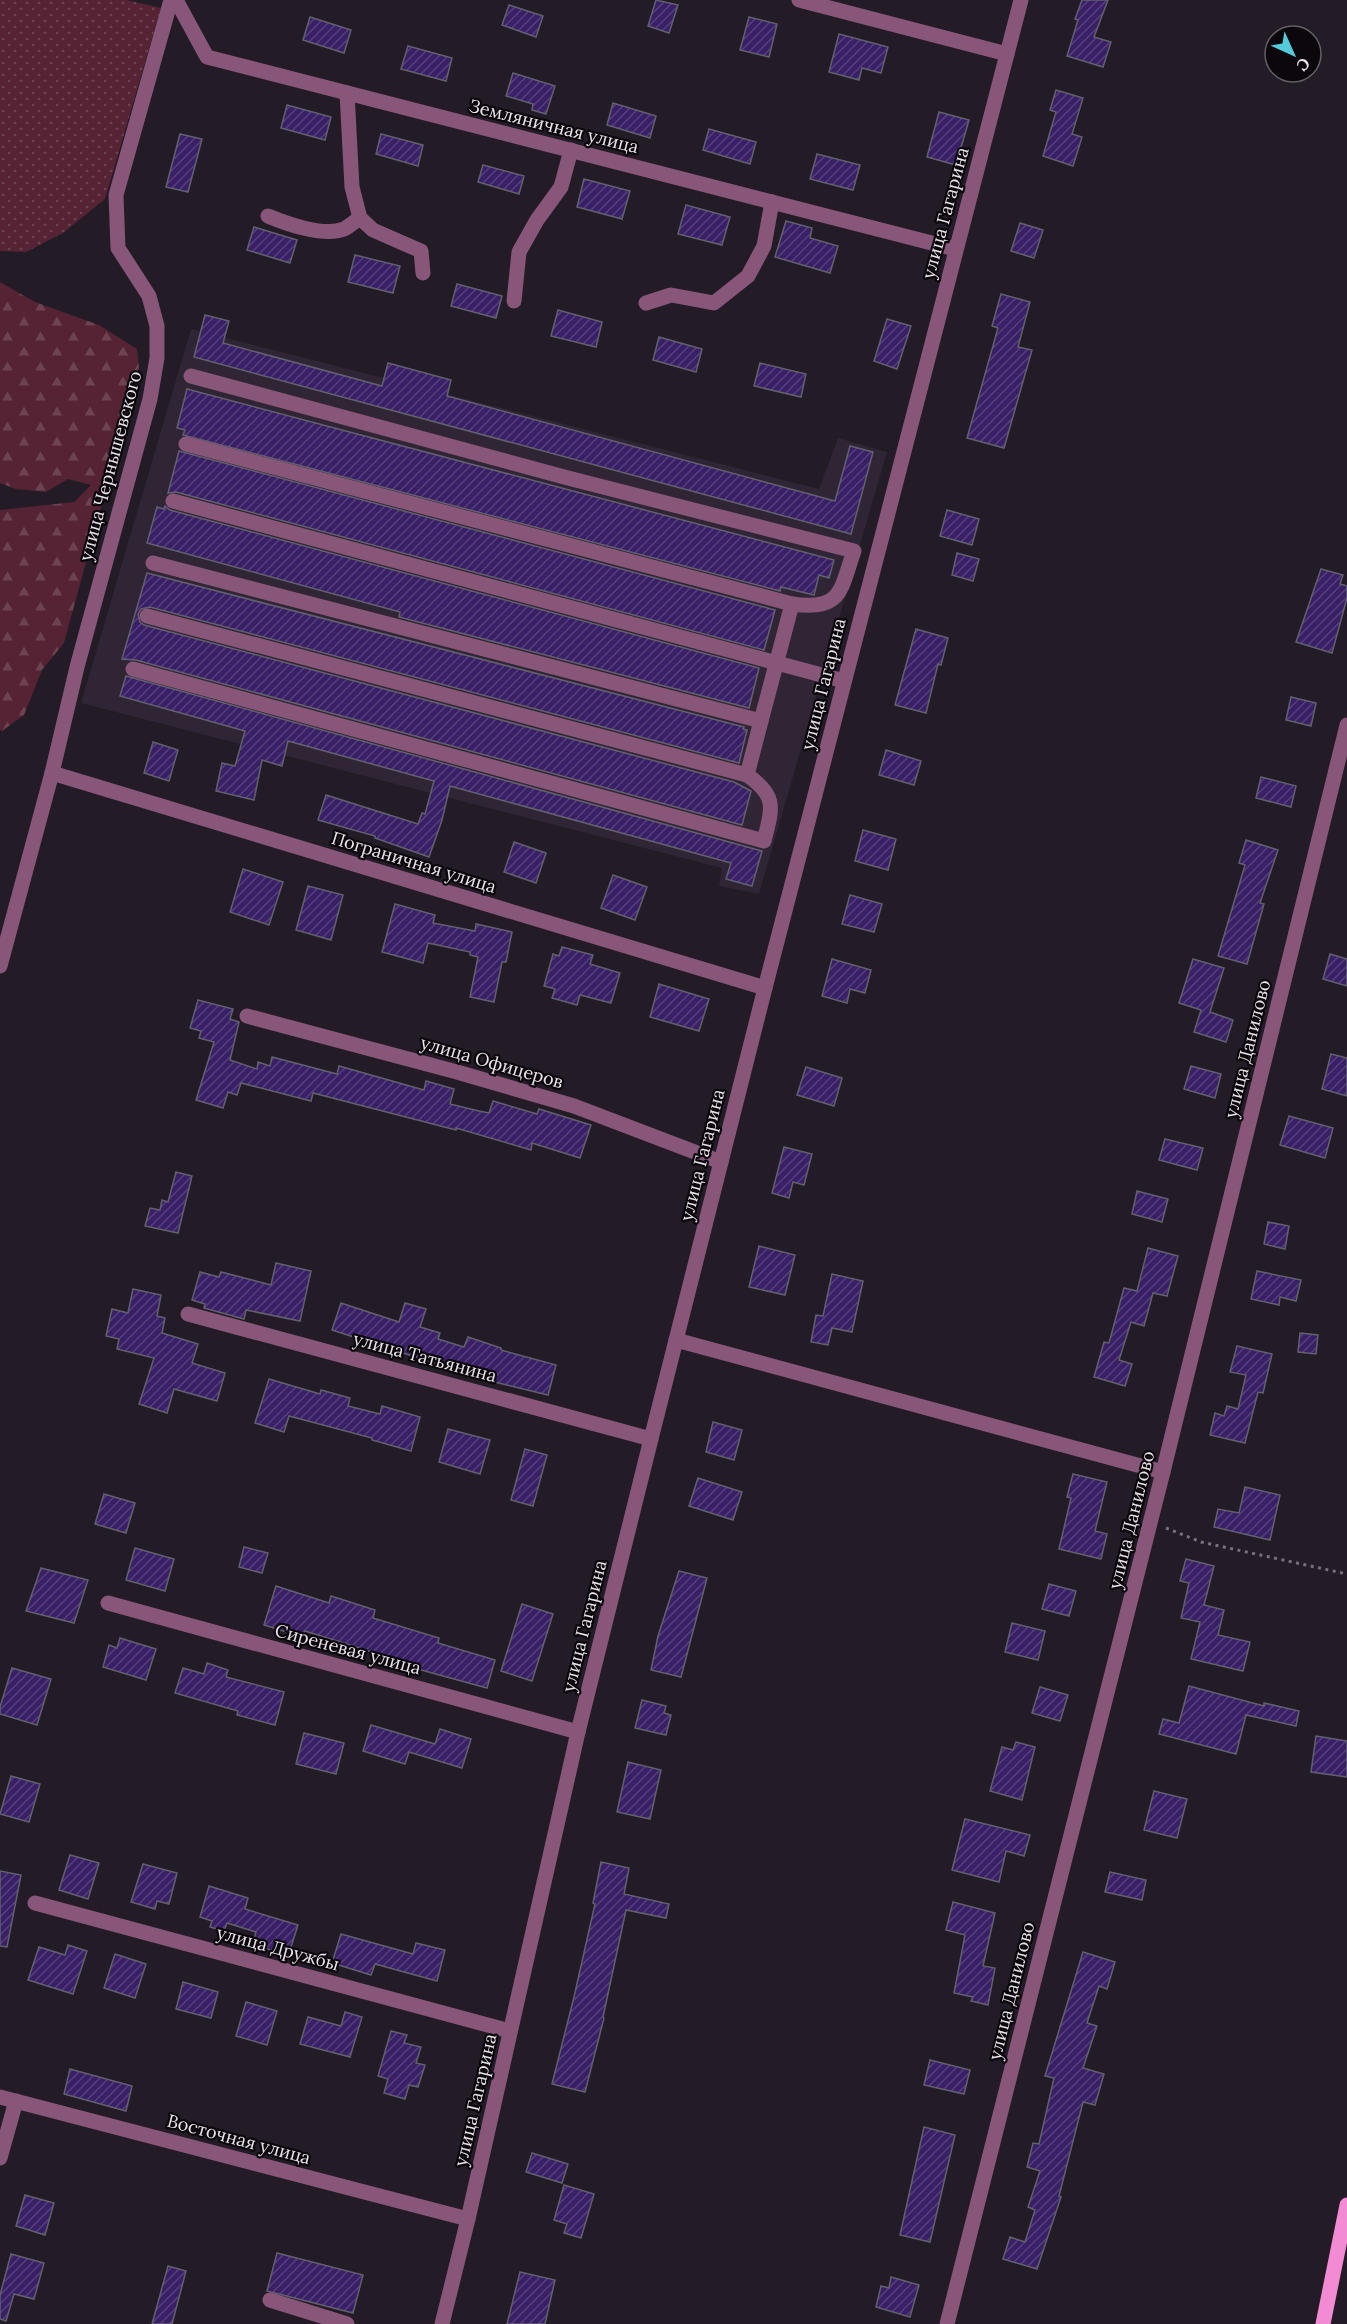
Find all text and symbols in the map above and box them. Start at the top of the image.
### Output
north arrow [1263,24,1323,84]
text: С [1293,54,1315,76]
street label: Земляничная улица [467,94,641,158]
street label: улица Гагарина [916,145,974,281]
street label: улица Чернышевского [74,368,146,564]
street label: улица Гагарина [795,616,851,752]
street label: Пограничная улица [329,826,499,898]
street label: улица Данилово [1219,977,1275,1121]
street label: улица Офицеров [418,1031,566,1093]
street label: улица Гагарина [674,1087,730,1223]
street label: улица Татьянина [351,1327,499,1387]
street label: улица Данилово [1103,1448,1159,1592]
street label: улица Гагарина [556,1558,612,1694]
street label: Сиреневая улица [272,1618,424,1680]
street label: улица Данилово [983,1919,1039,2063]
street label: улица Дружбы [214,1921,342,1975]
street label: улица Гагарина [449,2031,501,2169]
street label: Восточная улица [165,2109,313,2169]

